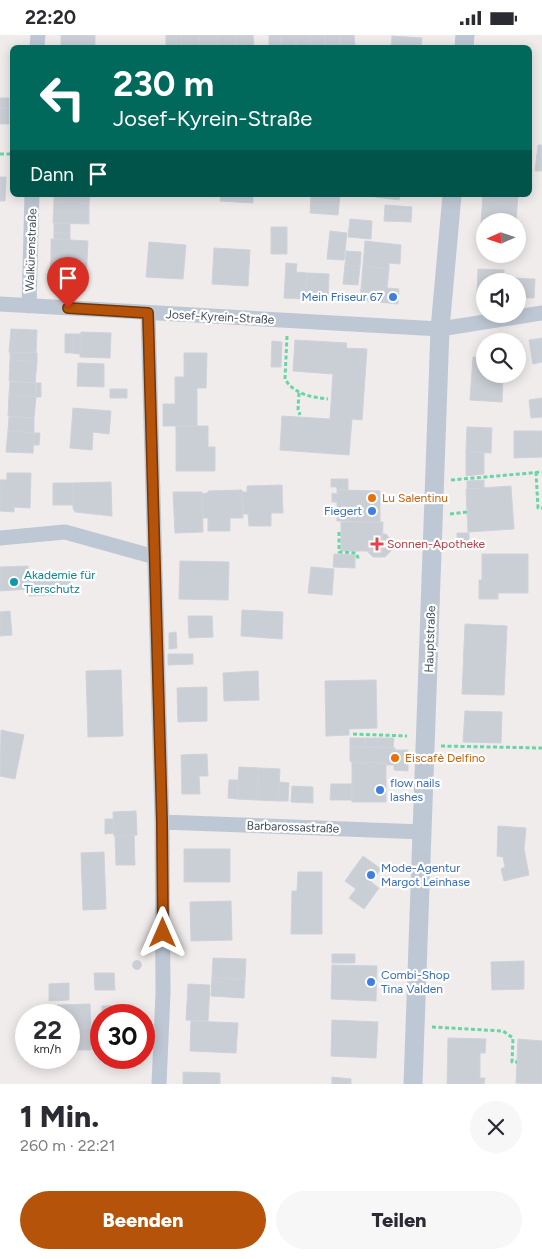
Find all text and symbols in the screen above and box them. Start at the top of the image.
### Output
text: 22:20 [25,6,76,29]
text: 230 m [113,63,214,105]
icon: left [30,65,95,130]
text: Josef-Kyrein-Straße [113,105,312,132]
icon: arrive [84,160,112,188]
text: Dann [30,163,74,186]
street label: Walkürenstraße [23,208,39,292]
north arrow [476,213,526,263]
map controls [476,213,526,383]
pin [47,257,89,308]
icon: arrive [54,264,82,292]
button: sound [476,273,526,323]
place label: Mein Friseur 67 [302,290,384,304]
marker: Mein Friseur 67 [387,291,399,303]
street label: Josef-Kyrein-Straße [165,307,275,327]
button: search [476,333,526,383]
place label: Lu Salentinu [382,491,448,505]
marker: Lu Salentinu [366,492,378,504]
place label: Fiegert [324,504,362,518]
marker: Fiegert [366,505,378,517]
place label: Sonnen-Apotheke [387,537,486,551]
marker: Sonnen-Apotheke [371,538,383,550]
place label: Akademie für Tierschutz [24,568,95,596]
marker: Akademie für Tierschutz [8,576,20,588]
street label: Hauptstraße [422,605,438,673]
place label: Eiscafè Delfino [405,751,485,765]
marker: Eiscafè Delfino [389,752,401,764]
place label: flow nails lashes [390,776,440,804]
marker: flow nails lashes [374,784,386,796]
street label: Barbarossastraße [246,818,340,836]
place label: Mode-Agentur Margot Leinhase [381,861,471,889]
marker: Mode-Agentur Margot Leinhase [365,869,377,881]
position arrow [136,906,188,958]
place label: Combi-Shop Tina Valden [381,968,450,996]
marker: Combi-Shop Tina Valden [365,976,377,988]
speed limit sign: 30 [90,1004,155,1069]
text: 22 [33,1015,62,1045]
text: km/h [34,1042,61,1056]
text: 1 Min. [20,1098,99,1135]
button: close [470,1101,522,1153]
text: 260 m · 22:21 [20,1136,115,1155]
button: Beenden [20,1191,266,1249]
button: Teilen [276,1191,522,1249]

